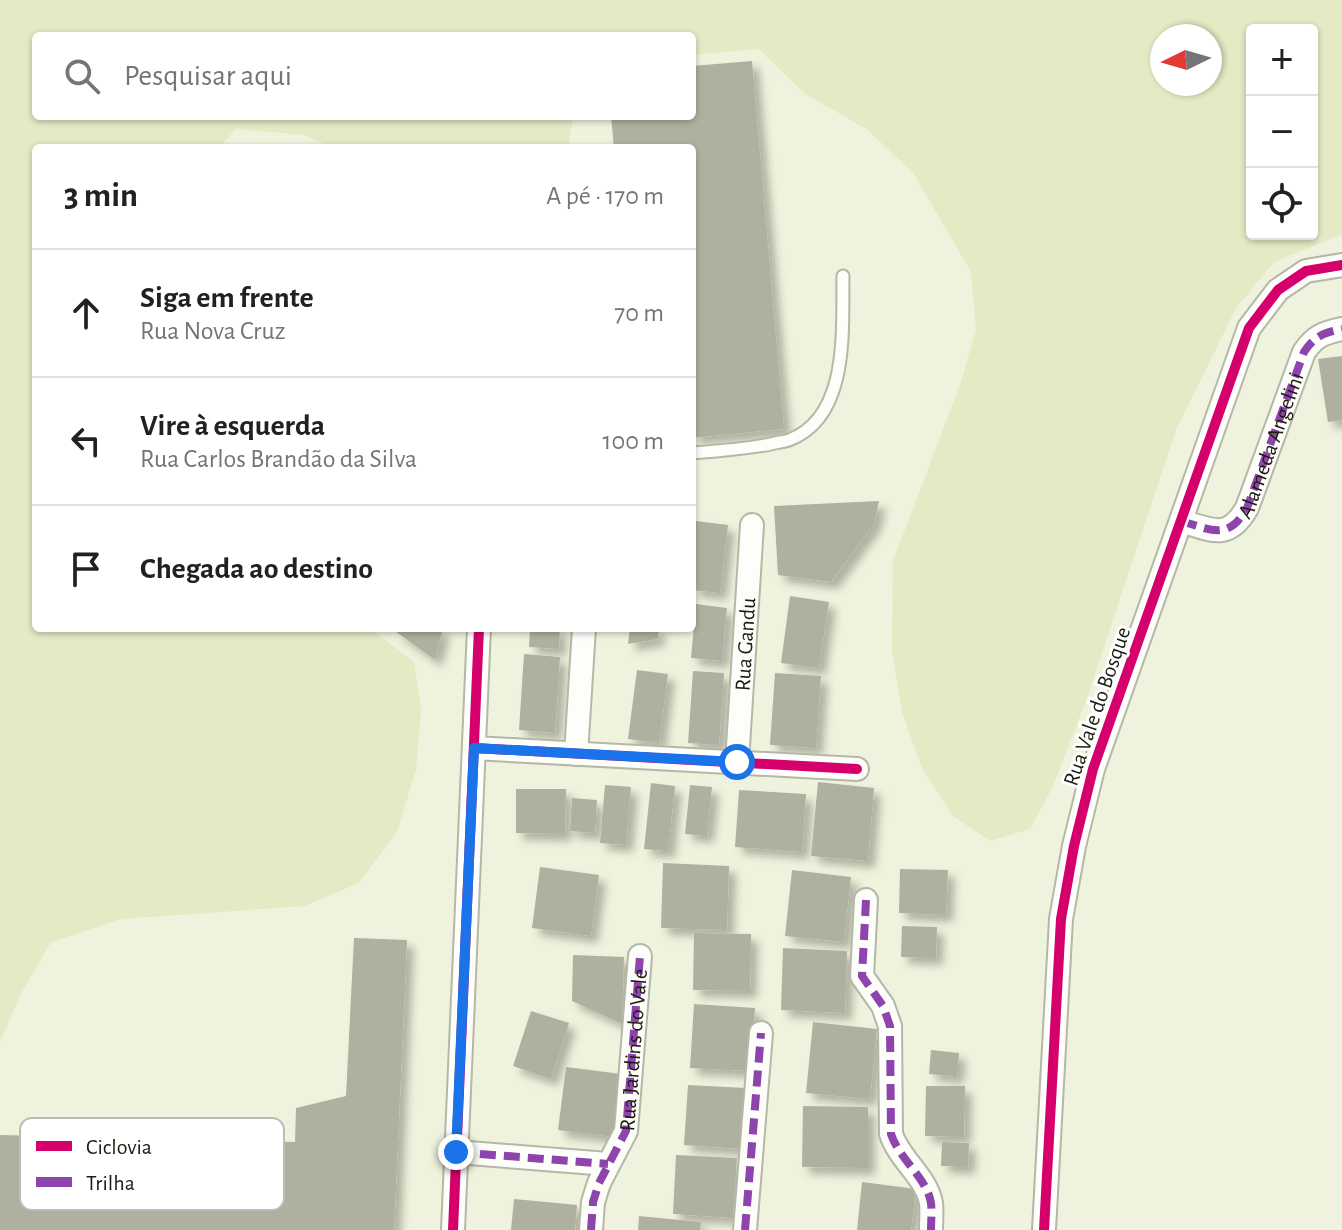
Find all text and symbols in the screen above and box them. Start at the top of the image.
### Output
north arrow [1150,24,1222,96]
map controls [1246,24,1318,240]
button: + [1246,24,1318,96]
search box [32,32,696,120]
icon: search [60,54,104,98]
text: Pesquisar aqui [124,61,292,91]
button: − [1246,96,1318,168]
button: locate [1246,168,1318,240]
text: 3 min [64,179,138,213]
text: A pé · 170 m [546,183,664,209]
text: Siga em frente [140,283,314,313]
icon: ahead [64,291,108,335]
text: 70 m [614,300,664,326]
text: Rua Nova Cruz [140,318,285,344]
street label: Alameda Angelini [1234,369,1308,522]
text: Vire à esquerda [140,411,325,441]
icon: left [64,419,108,463]
text: 100 m [603,428,664,454]
text: Rua Carlos Brandão da Silva [140,446,417,472]
icon: arrive [64,547,108,591]
text: Chegada ao destino [140,554,373,584]
street label: Rua Gandu [732,597,759,692]
street label: Rua Vale do Bosque [1059,624,1134,789]
route start [719,744,755,780]
street label: Rua Jardins do Vale [616,968,651,1132]
legend [20,1118,284,1210]
route end [438,1134,474,1170]
text: Ciclovia [86,1136,152,1158]
text: Trilha [86,1172,135,1194]

